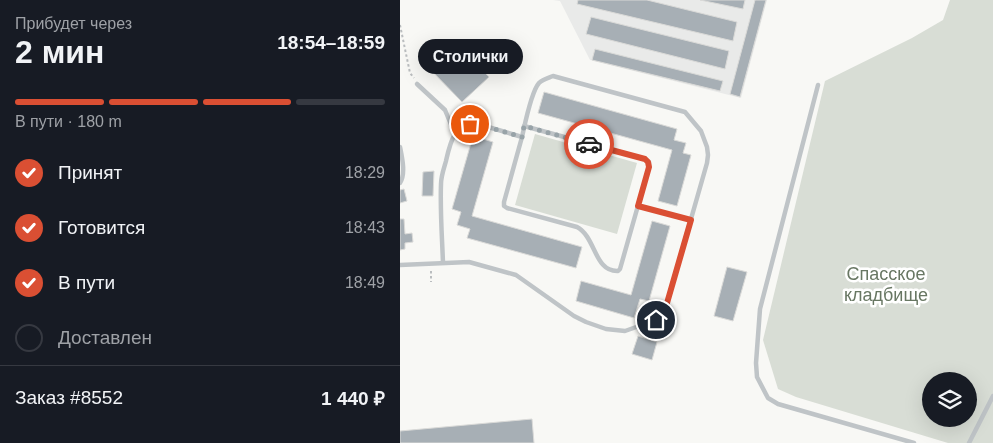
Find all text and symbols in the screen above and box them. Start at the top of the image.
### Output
text: Прибудет через [15,15,132,32]
text: 18:54–18:59 [277,32,385,53]
text: 2 мин [15,34,104,70]
callout: Столички [418,39,522,74]
text: Столички [433,48,508,65]
pin [449,103,491,145]
icon: bag [456,110,484,138]
text: В пути · 180 m [15,113,122,130]
courier [564,119,614,169]
icon: car [575,130,603,158]
icon: check [15,159,43,187]
text: Принят [58,162,122,183]
text: 18:29 [345,164,385,181]
icon: check [15,214,43,242]
text: Готовится [58,217,145,238]
text: 18:43 [345,219,385,236]
park label: Спасское кладбище [844,264,928,305]
icon: check [15,269,43,297]
text: В пути [58,272,115,293]
text: 18:49 [345,274,385,291]
pin [635,299,677,341]
icon: home [642,306,670,334]
text: Доставлен [58,327,152,348]
map controls [922,372,977,427]
button: layers [922,372,977,427]
text: Заказ #8552 [15,387,123,408]
text: 1 440 ₽ [321,388,385,409]

